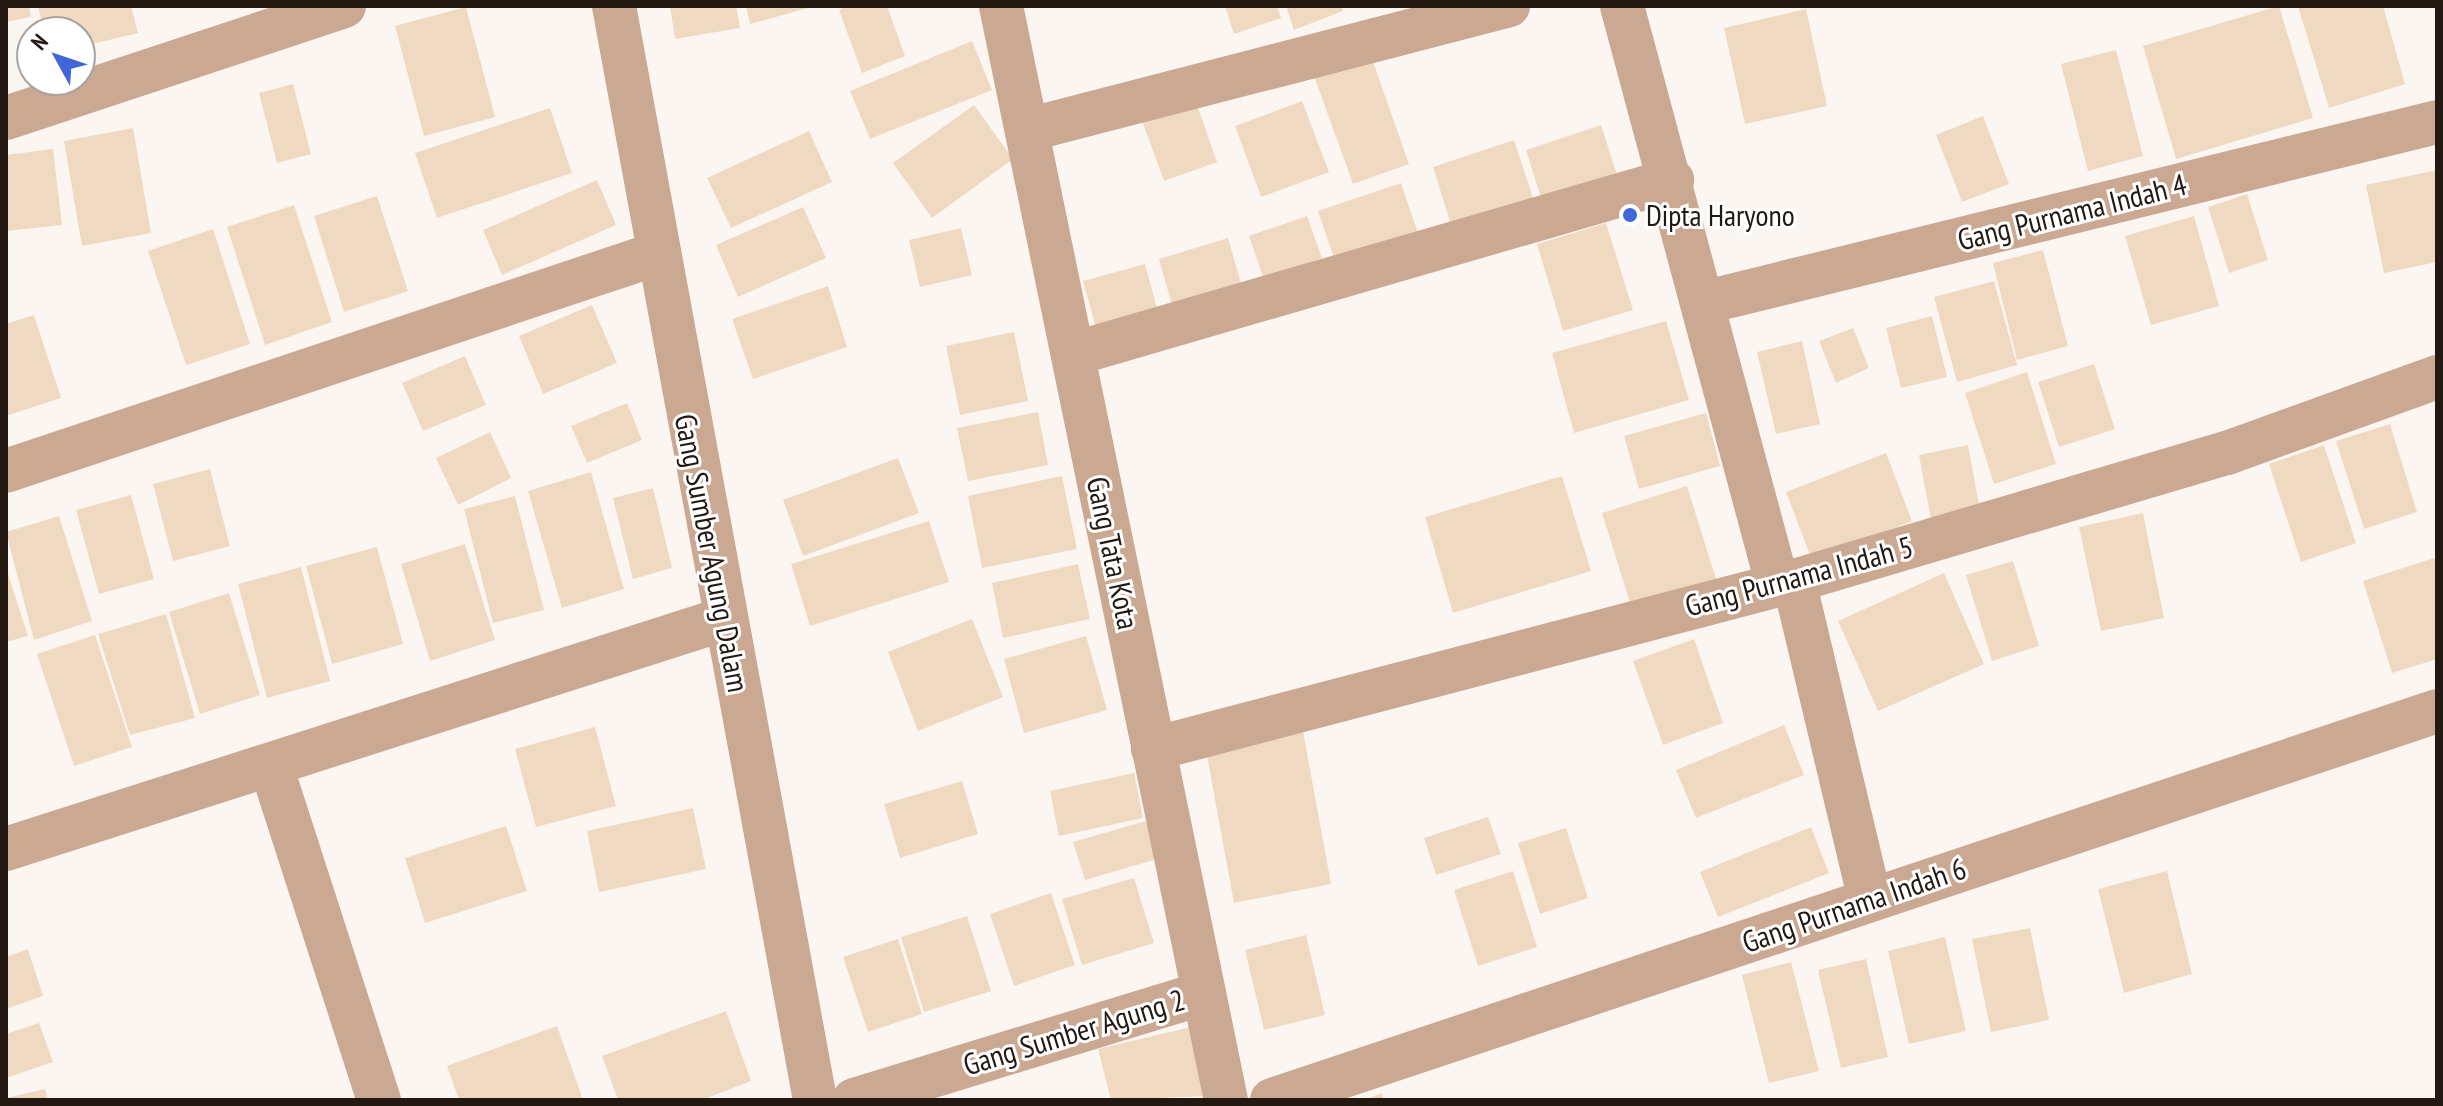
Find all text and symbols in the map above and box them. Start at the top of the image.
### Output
north arrow [16,16,96,96]
text: N [25,28,54,55]
street label: Gang Purnama Indah 4 [1954,166,2190,258]
place label: Dipta Haryono [1646,197,1795,233]
marker: Dipta Haryono [1621,206,1639,224]
street label: Gang Sumber Agung Dalam [667,411,757,695]
street label: Gang Tata Kota [1079,473,1147,633]
street label: Gang Purnama Indah 5 [1681,528,1917,624]
street label: Gang Purnama Indah 6 [1737,850,1971,960]
street label: Gang Sumber Agung 2 [959,981,1189,1083]

